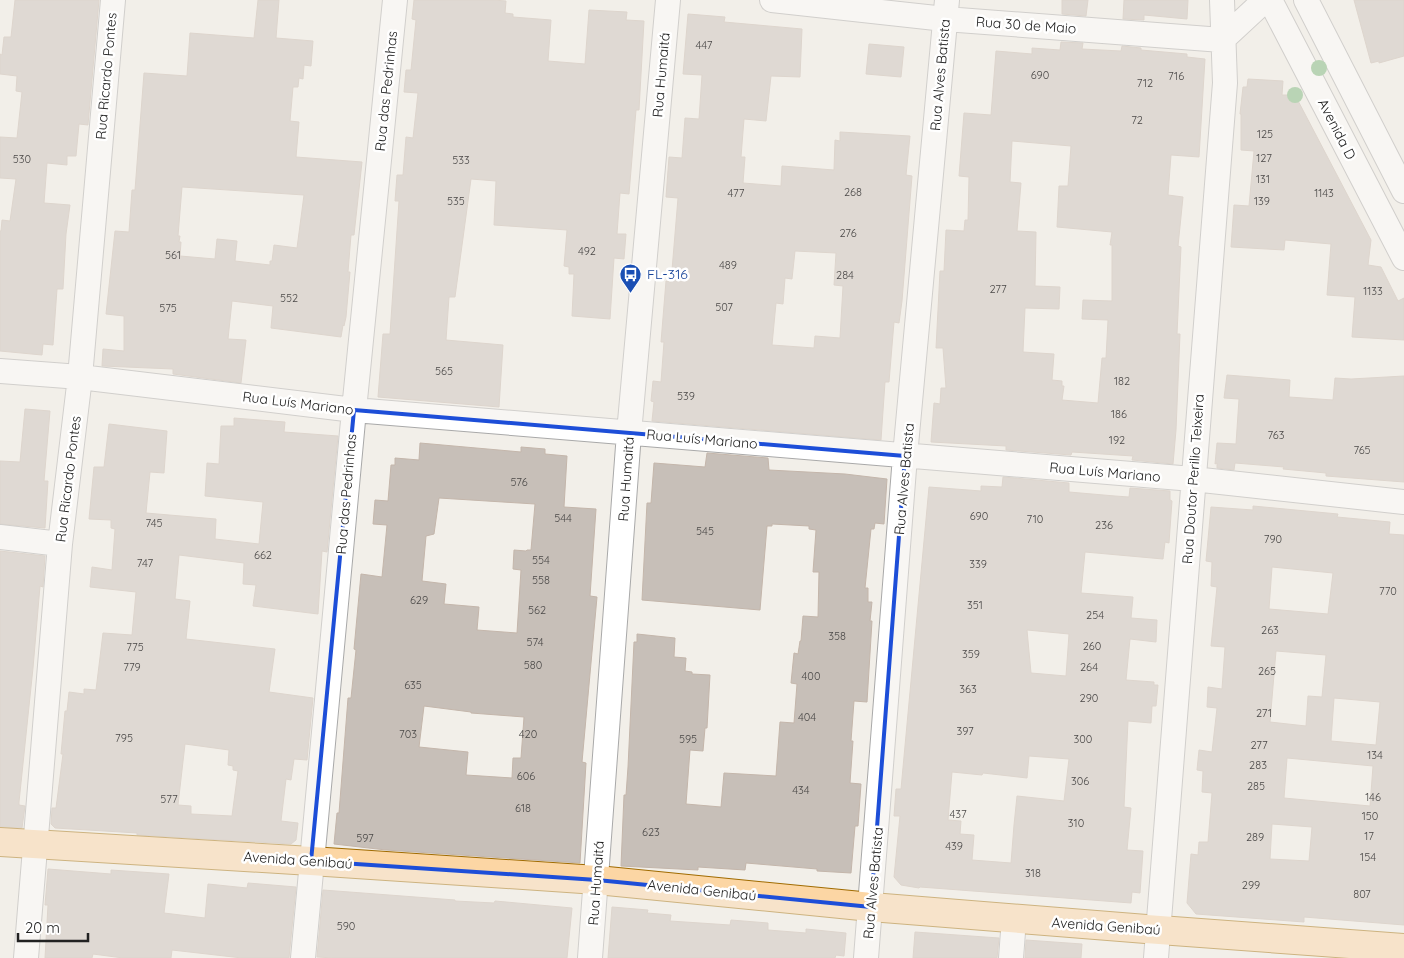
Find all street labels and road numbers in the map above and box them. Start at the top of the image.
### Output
street label: Rua Ricardo Pontes [91,12,121,140]
street label: Rua 30 de Maio [975,13,1077,37]
street label: Rua Alves Batista [926,18,954,132]
street label: Rua das Pedrinhas [371,30,401,152]
street label: Rua Humaitá [648,32,674,118]
street label: Avenida D [1314,96,1360,162]
street label: Rua Luís Mariano [241,387,355,419]
street label: Rua Doutor Perilio Teixeira [1178,393,1208,565]
street label: Rua Ricardo Pontes [51,415,85,543]
street label: Rua Alves Batista [890,422,918,536]
street label: Rua Luís Mariano [646,425,758,453]
street label: Rua das Pedrinhas [332,433,360,555]
street label: Rua Humaitá [614,436,638,522]
street label: Rua Luís Mariano [1049,458,1161,486]
street label: Rua Alves Batista [859,826,887,940]
street label: Rua Humaitá [584,840,608,926]
street label: Avenida Genibaú [243,847,353,873]
street label: Avenida Genibaú [647,875,757,905]
street label: Avenida Genibaú [1051,913,1161,939]

